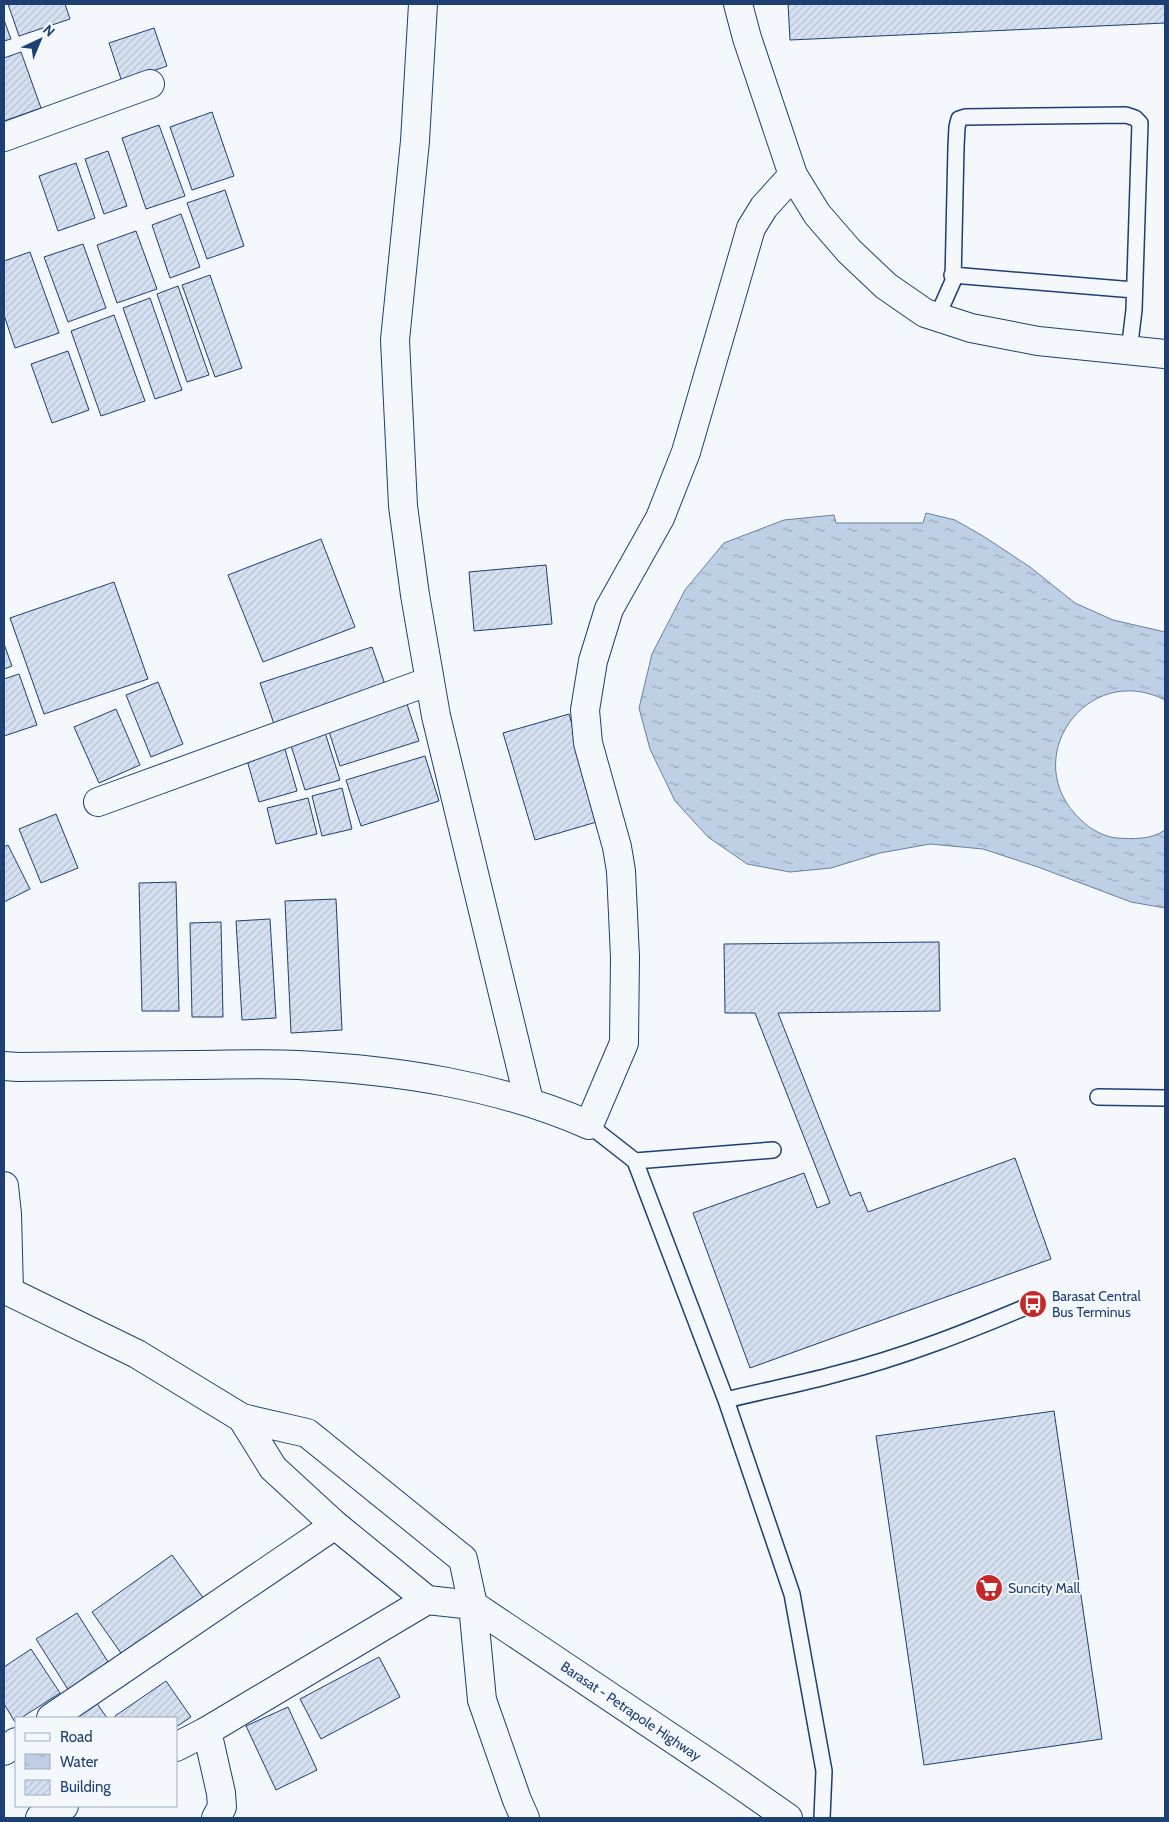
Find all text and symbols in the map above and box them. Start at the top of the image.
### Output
north arrow [15,15,65,65]
text: N [39,21,59,41]
place label: Barasat Central Bus Terminus [1052,1287,1141,1321]
bus stop icon: Barasat Central Bus Terminus [1018,1289,1048,1319]
supermarket icon: Suncity Mall [974,1573,1004,1603]
place label: Suncity Mall [1008,1579,1081,1597]
street label: Barasat - Petrapole Highway [557,1657,705,1765]
legend [15,1717,178,1807]
text: Road [60,1728,93,1746]
text: Water [60,1753,98,1771]
text: Building [60,1778,111,1796]

